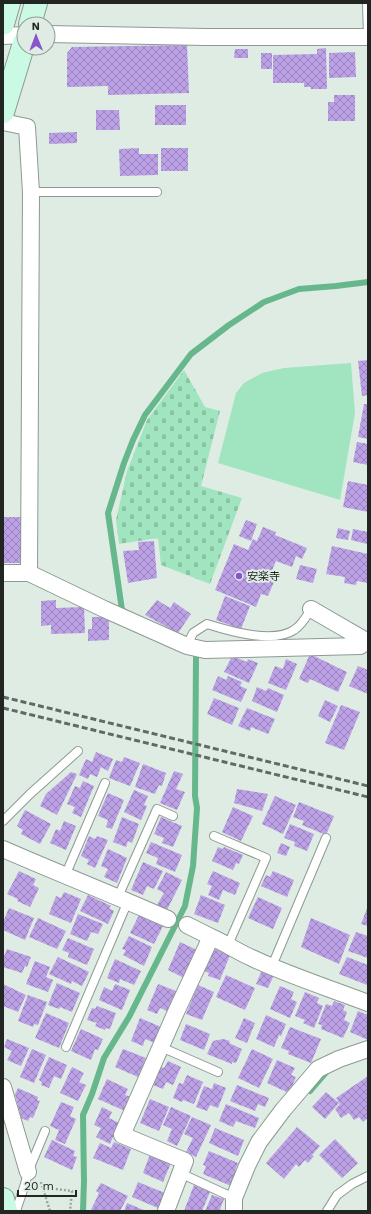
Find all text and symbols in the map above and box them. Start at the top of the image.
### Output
north arrow [16,16,56,56]
text: N [32,20,40,33]
place label: 安楽寺 [247,570,280,583]
marker: 安楽寺 [234,571,244,581]
scale bar [18,1172,76,1198]
text: 20 m [24,1179,54,1193]

